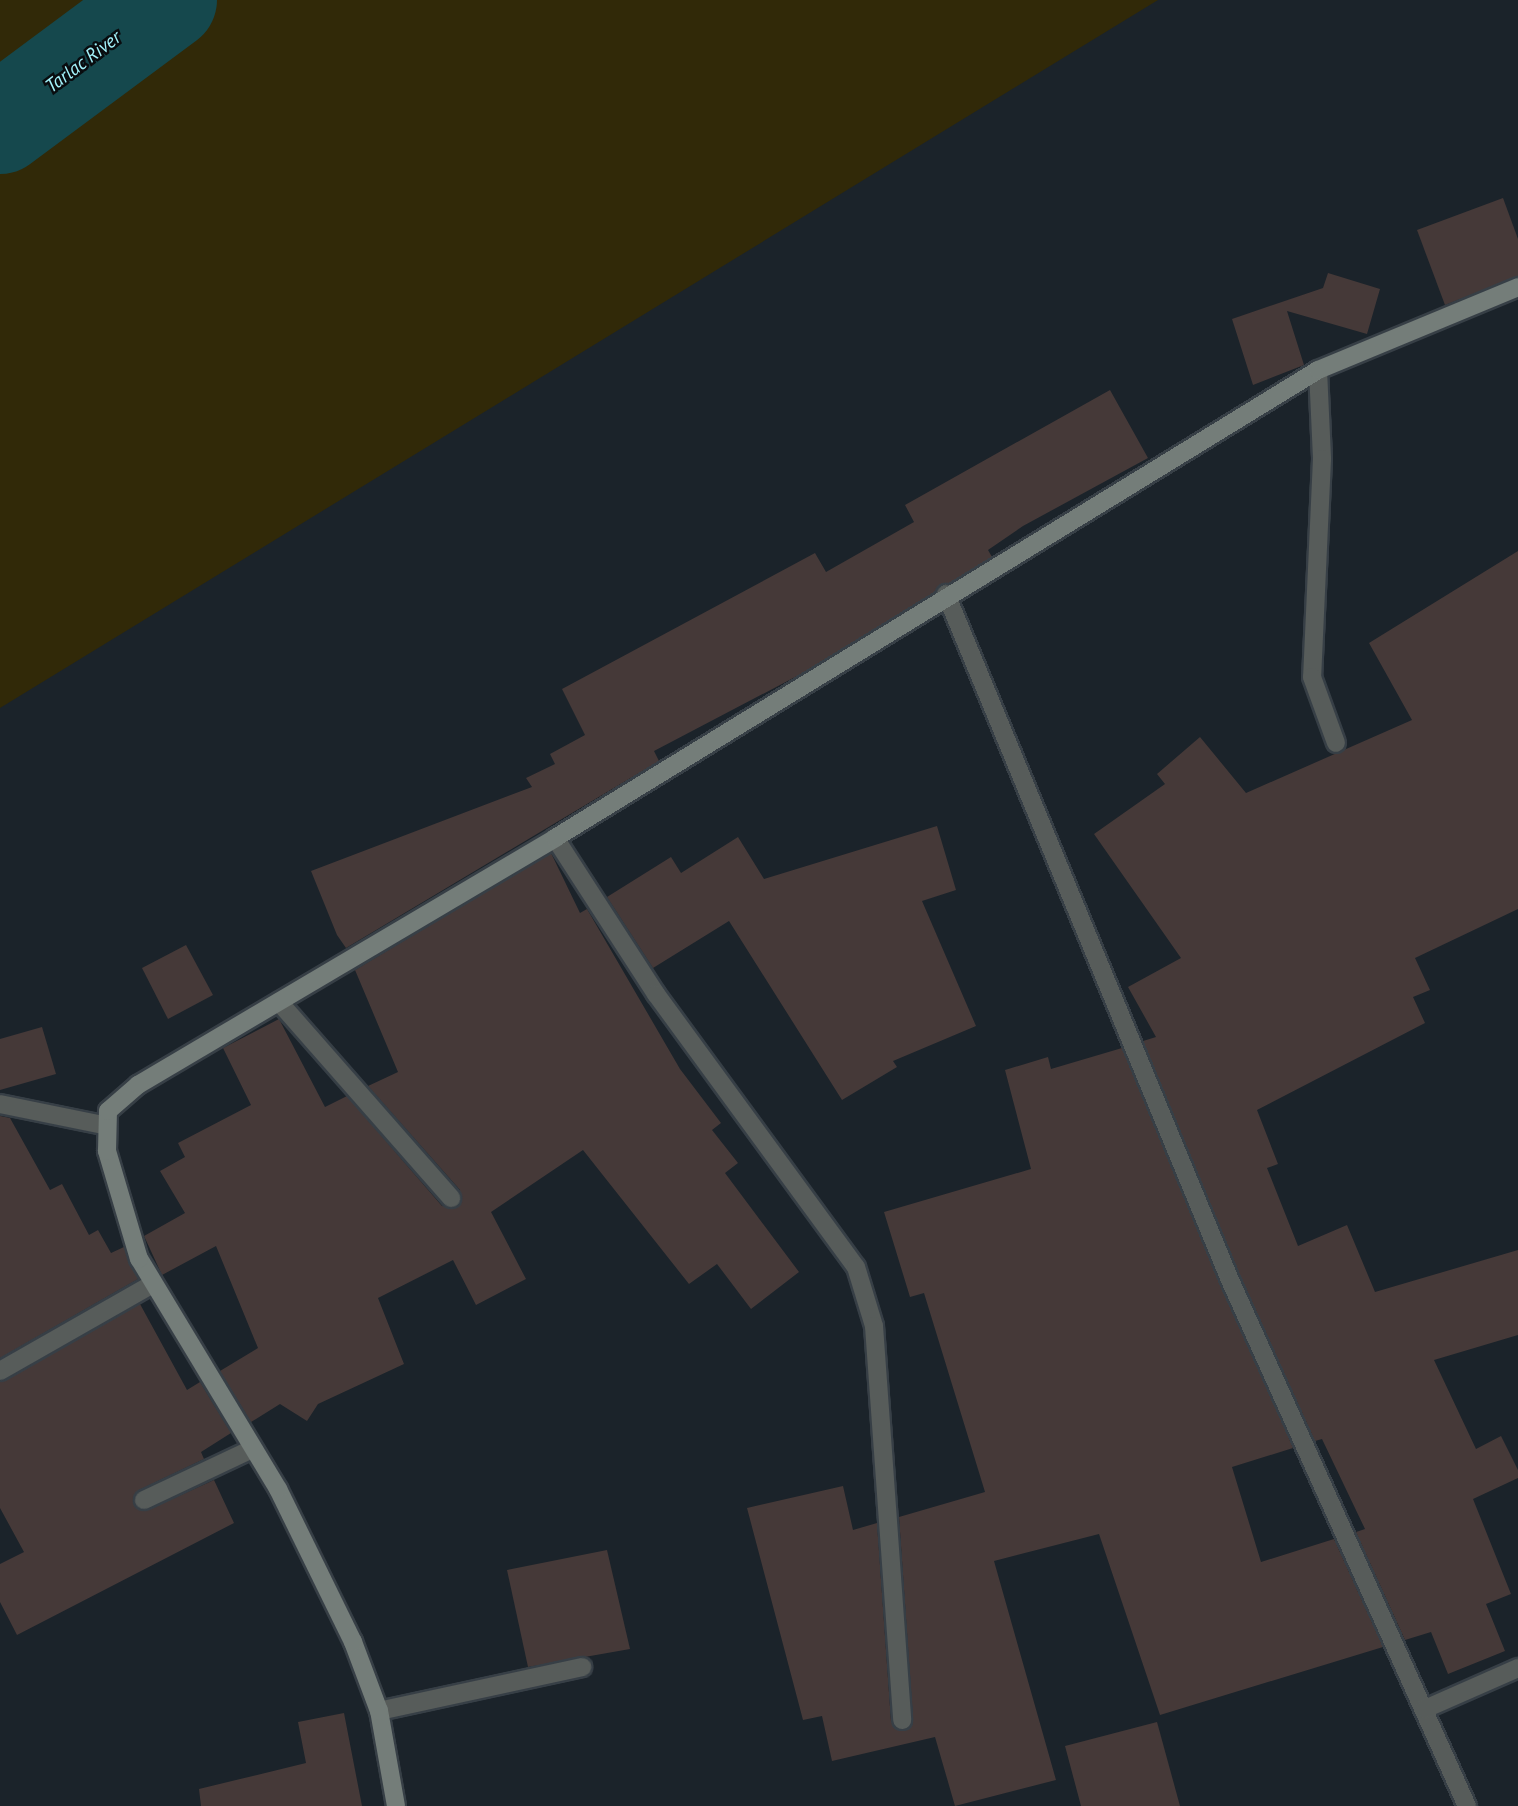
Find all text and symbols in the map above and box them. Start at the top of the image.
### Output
water label: Tarlac River [40,26,126,98]

